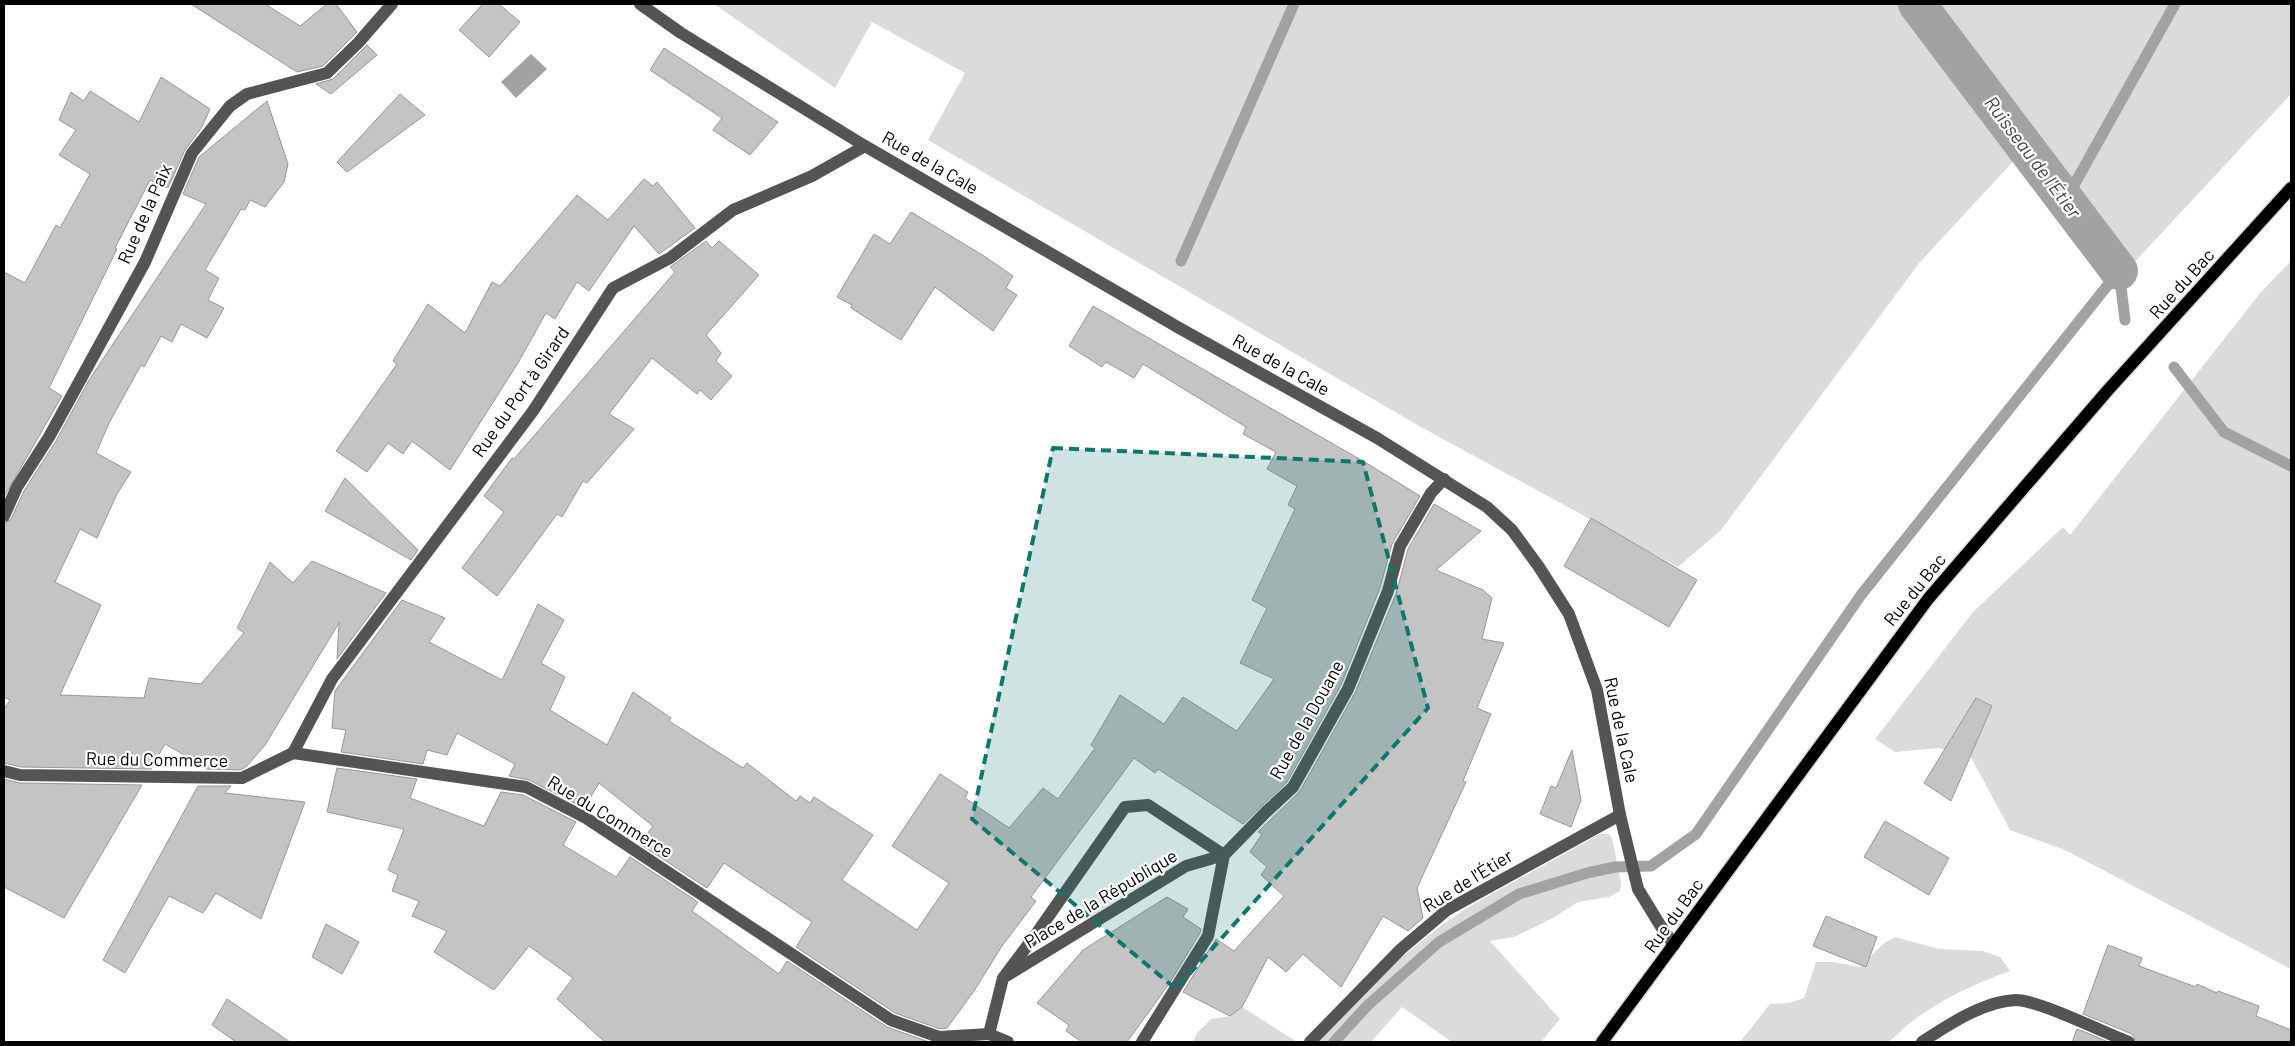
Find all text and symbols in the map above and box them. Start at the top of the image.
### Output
water label: Ruisseau de l'Étier [1980,91,2087,223]
street label: Rue de la Cale [878,126,983,199]
street label: Rue de la Paix [112,160,176,267]
street label: Rue du Bac [2144,244,2218,323]
street label: Rue du Port à Girard [467,322,573,461]
street label: Rue de la Cale [1229,328,1334,400]
street label: Rue du Bac [1878,549,1950,630]
street label: Rue de la Douane [1264,656,1348,783]
street label: Rue de la Cale [1600,675,1644,785]
street label: Rue du Commerce [86,747,228,771]
street label: Rue du Commerce [544,770,677,862]
street label: Place de la République [1020,844,1181,952]
street label: Rue de l'Étier [1419,844,1517,916]
street label: Rue du Bac [1639,874,1708,957]

